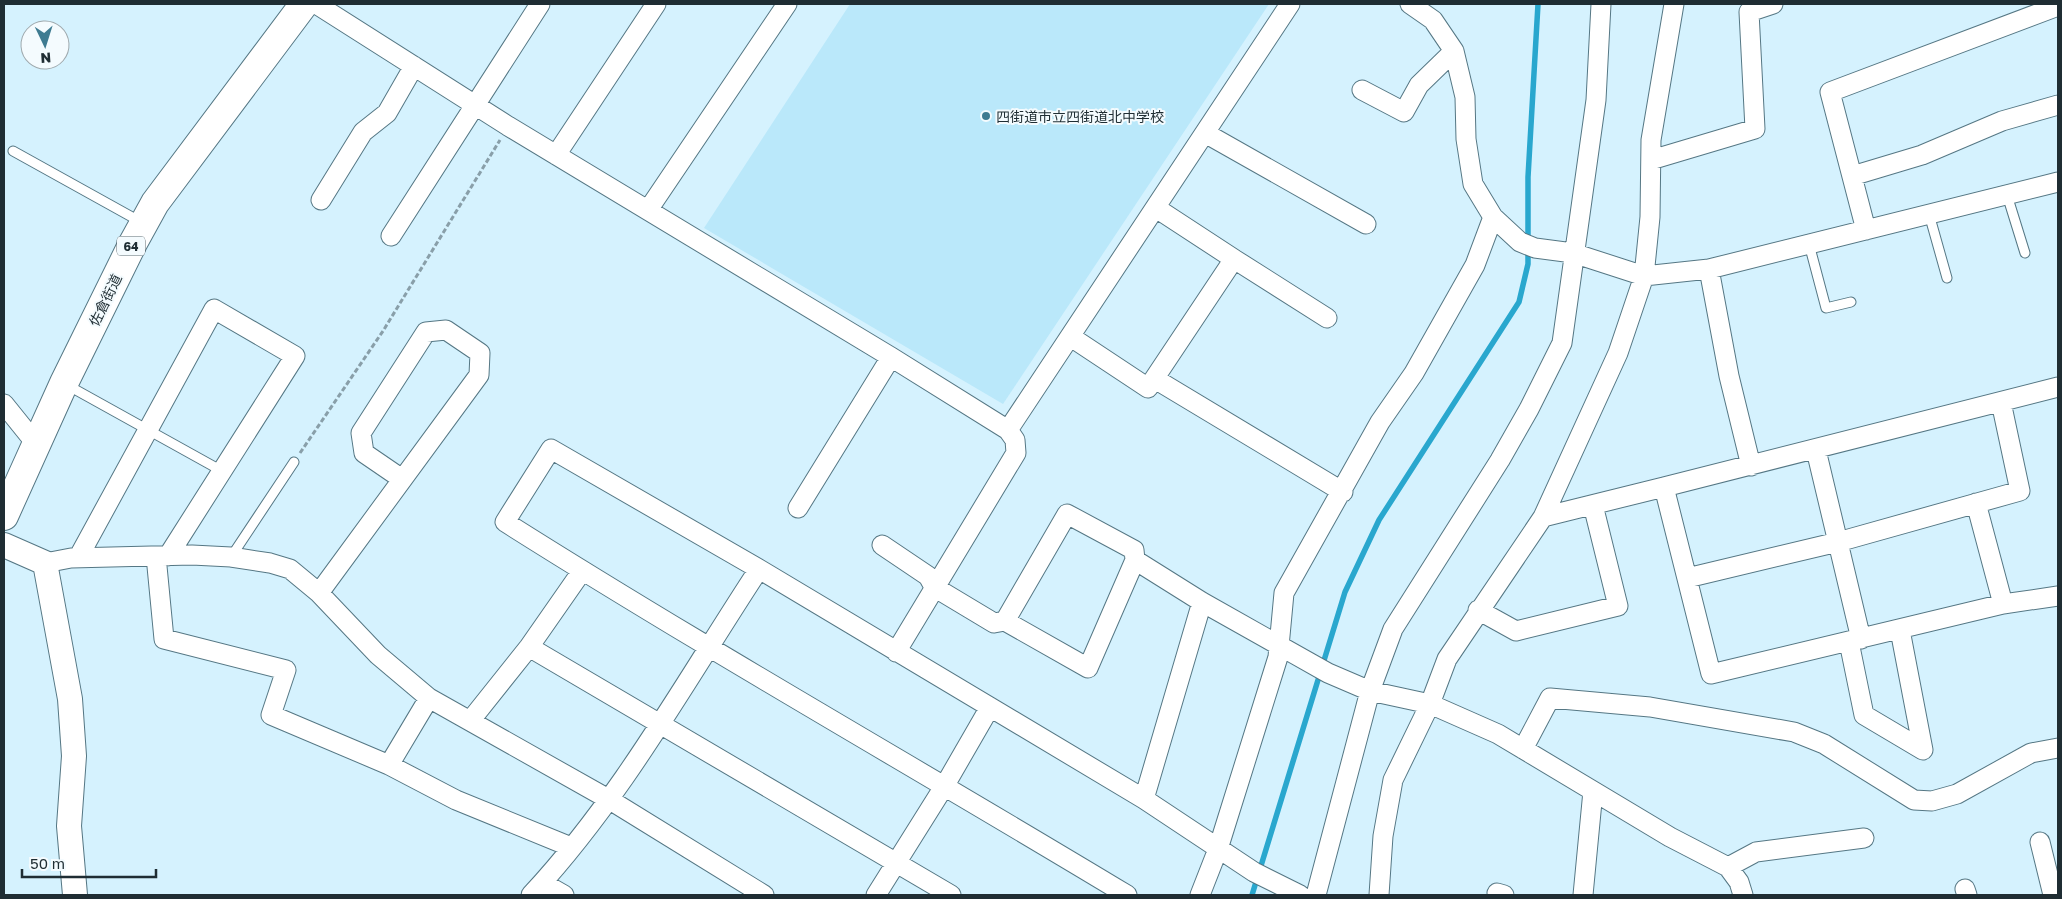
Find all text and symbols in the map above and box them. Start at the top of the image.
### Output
north arrow [20,20,70,70]
text: N [40,50,52,67]
place label: 四街道市立四街道北中学校 [996,108,1164,125]
marker: 四街道市立四街道北中学校 [980,110,992,122]
road number: 64 [117,237,145,256]
street label: 佐倉街道 [85,271,125,329]
scale bar [22,846,156,878]
text: 50 m [30,854,65,872]

